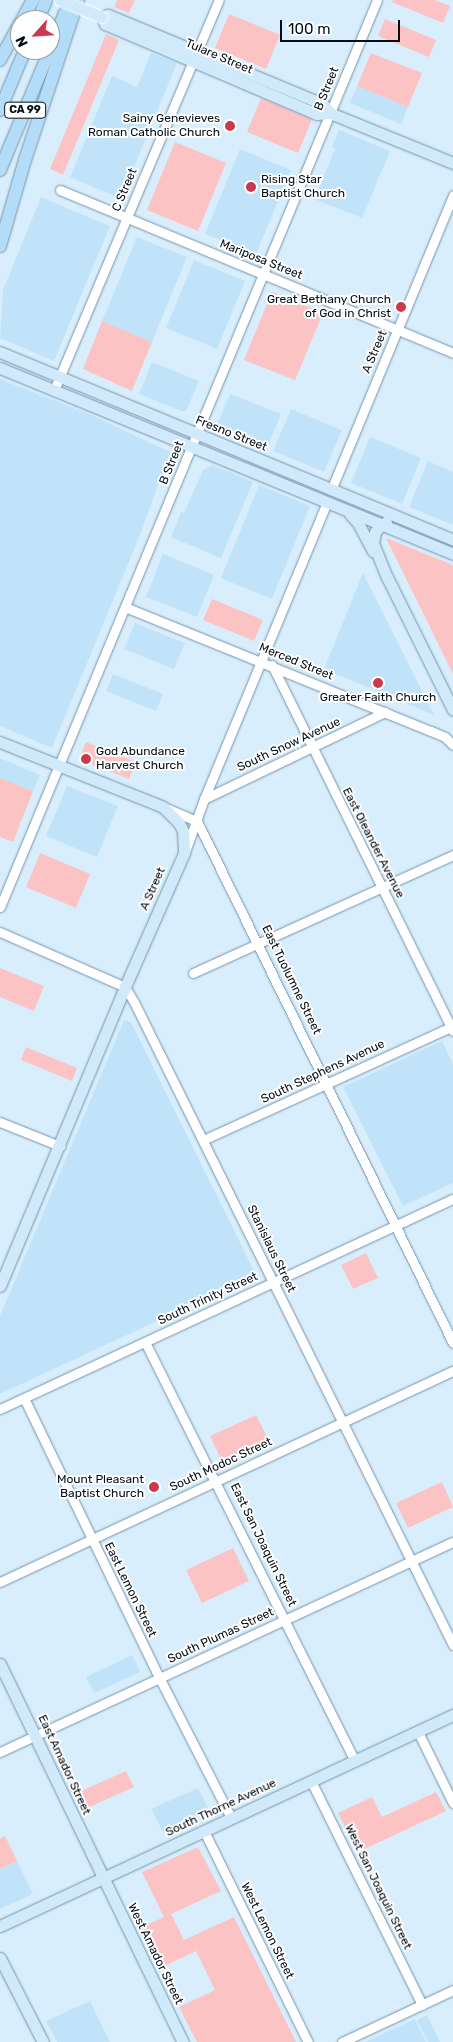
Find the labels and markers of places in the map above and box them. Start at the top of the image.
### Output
place label: Sainy Genevieves Roman Catholic Church [88,112,220,140]
marker: Sainy Genevieves Roman Catholic Church [224,120,236,132]
place label: Rising Star Baptist Church [261,173,345,201]
marker: Rising Star Baptist Church [245,181,257,193]
place label: Great Bethany Church of God in Christ [267,293,391,321]
marker: Great Bethany Church of God in Christ [395,301,407,313]
marker: Greater Faith Church [372,677,384,689]
place label: Greater Faith Church [320,691,436,705]
place label: God Abundance Harvest Church [96,745,185,773]
marker: God Abundance Harvest Church [80,753,92,765]
place label: Mount Pleasant Baptist Church [57,1473,144,1501]
marker: Mount Pleasant Baptist Church [148,1481,160,1493]

